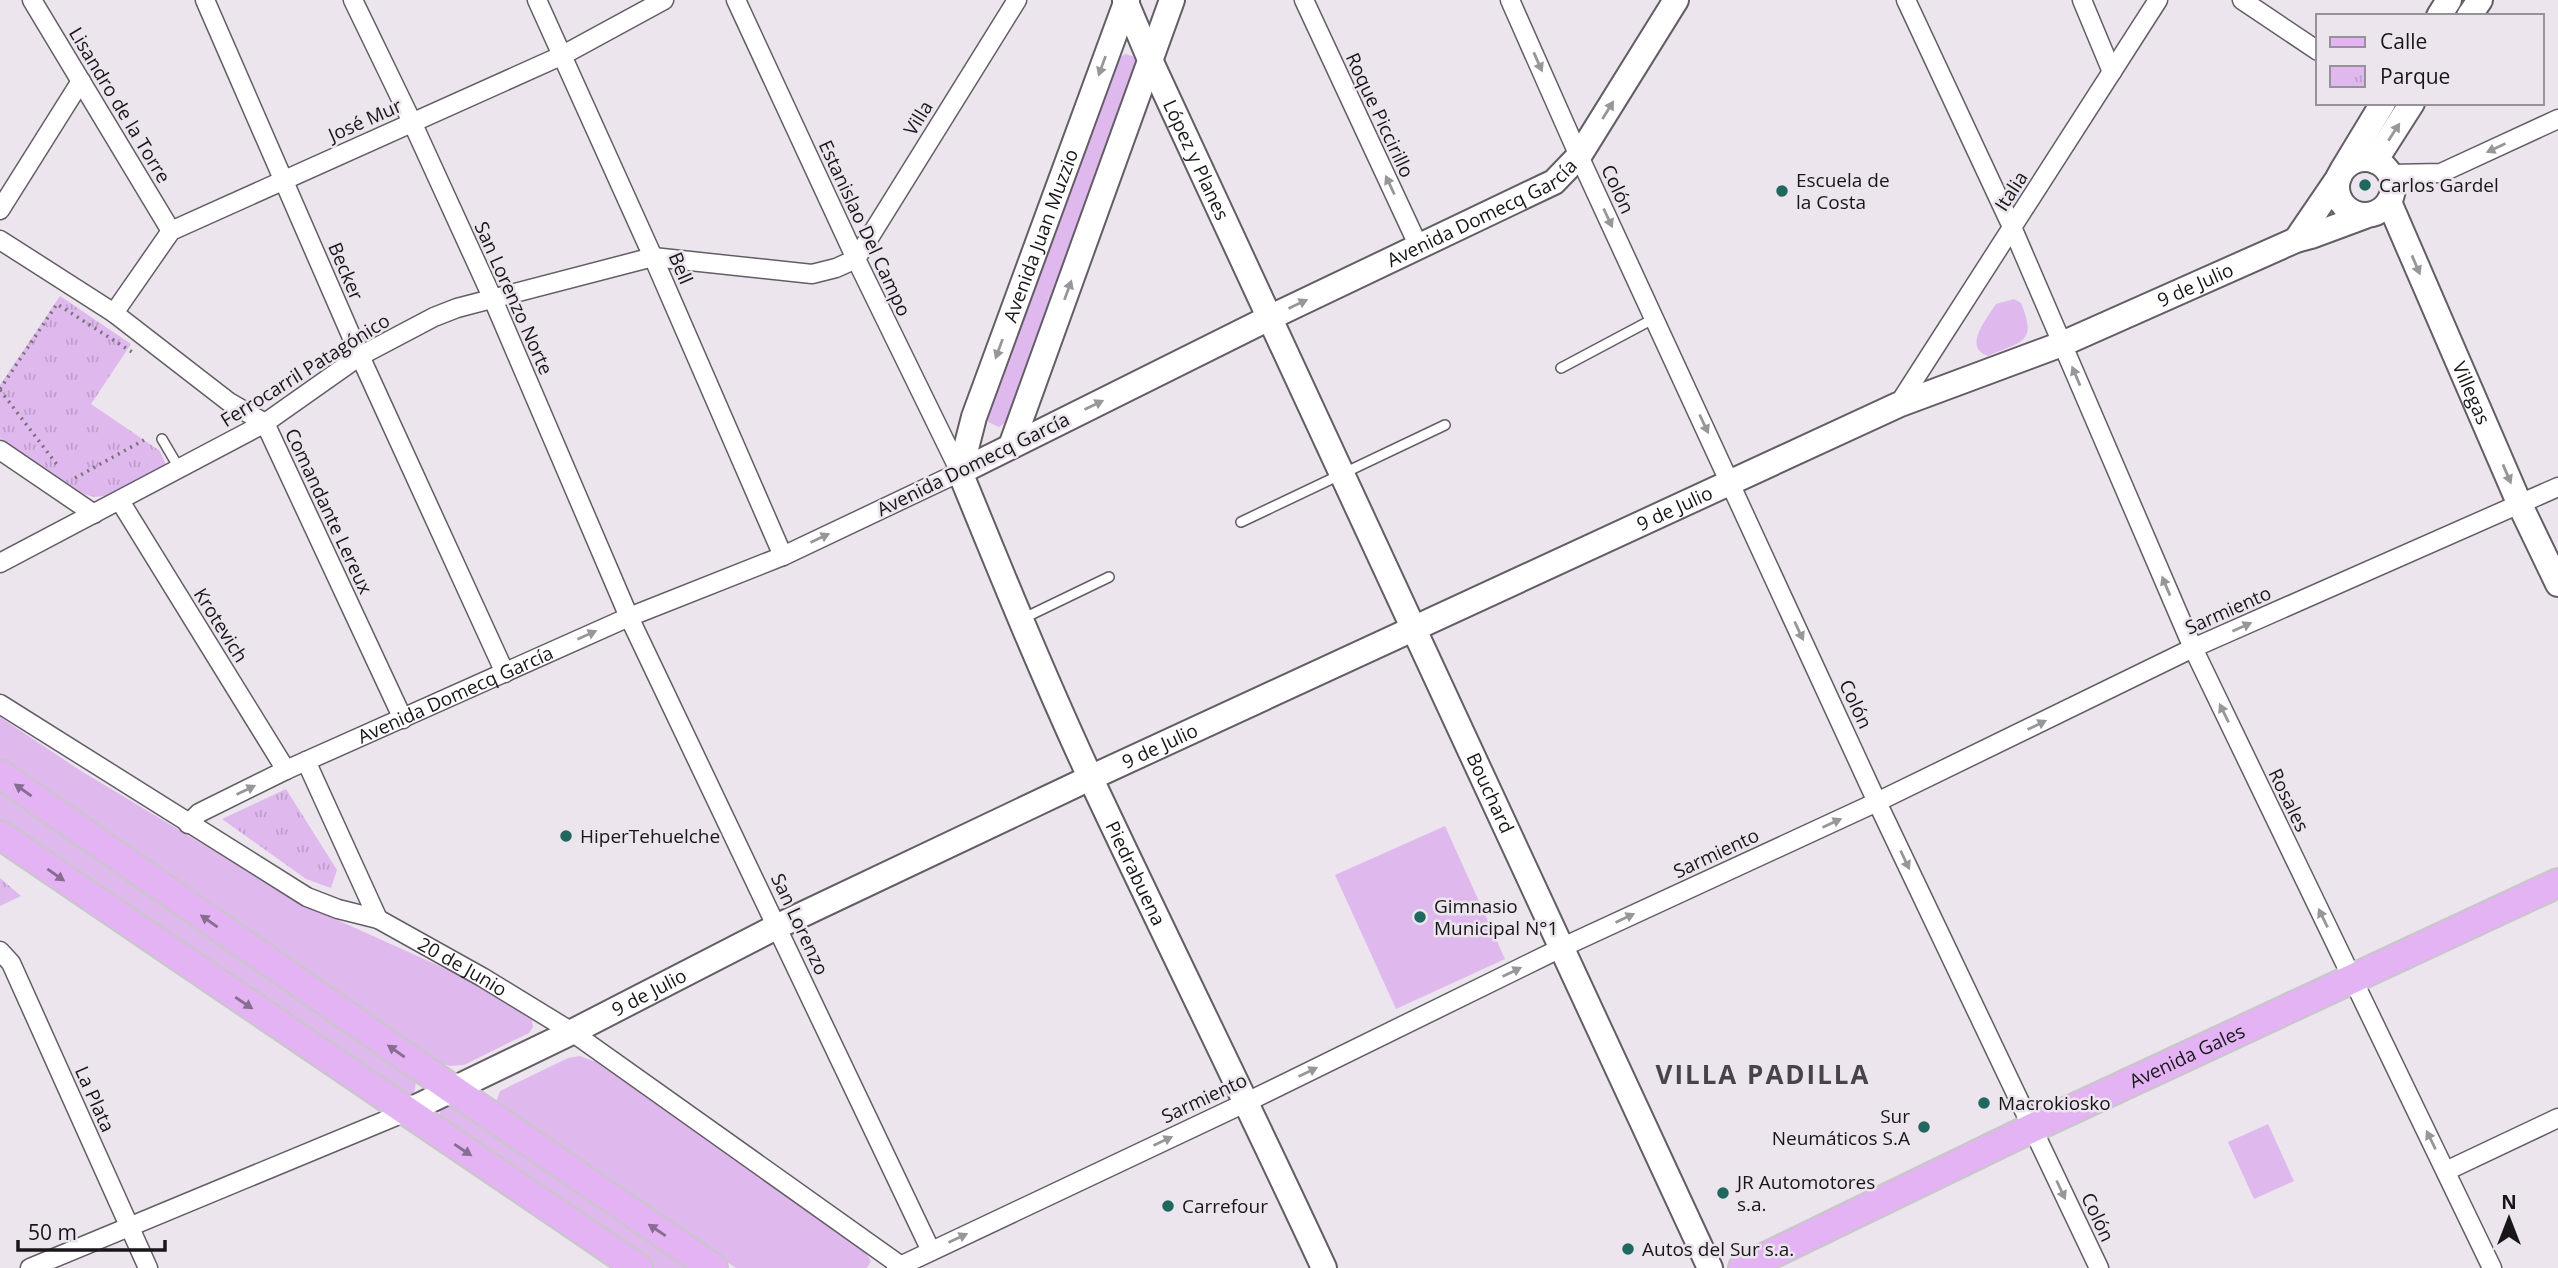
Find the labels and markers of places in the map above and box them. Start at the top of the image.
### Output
place label: Escuela de la Costa [1796,167,1890,215]
place label: Carlos Gardel [2379,172,2499,198]
marker: Carlos Gardel [2357,177,2373,193]
marker: Escuela de la Costa [1774,183,1790,199]
place label: HiperTehuelche [580,823,720,849]
marker: HiperTehuelche [558,828,574,844]
place label: Gimnasio Municipal N°1 [1434,893,1558,941]
marker: Gimnasio Municipal N°1 [1412,909,1428,925]
place label: Macrokiosko [1998,1090,2111,1116]
marker: Macrokiosko [1976,1095,1992,1111]
place label: Sur Neumáticos S.A [1772,1103,1910,1151]
marker: Sur Neumáticos S.A [1916,1119,1932,1135]
place label: JR Automotores s.a. [1735,1169,1875,1217]
marker: JR Automotores s.a. [1715,1185,1731,1201]
place label: Carrefour [1182,1193,1268,1219]
marker: Carrefour [1160,1198,1176,1214]
place label: Autos del Sur s.a. [1642,1236,1794,1262]
marker: Autos del Sur s.a. [1620,1241,1636,1257]

